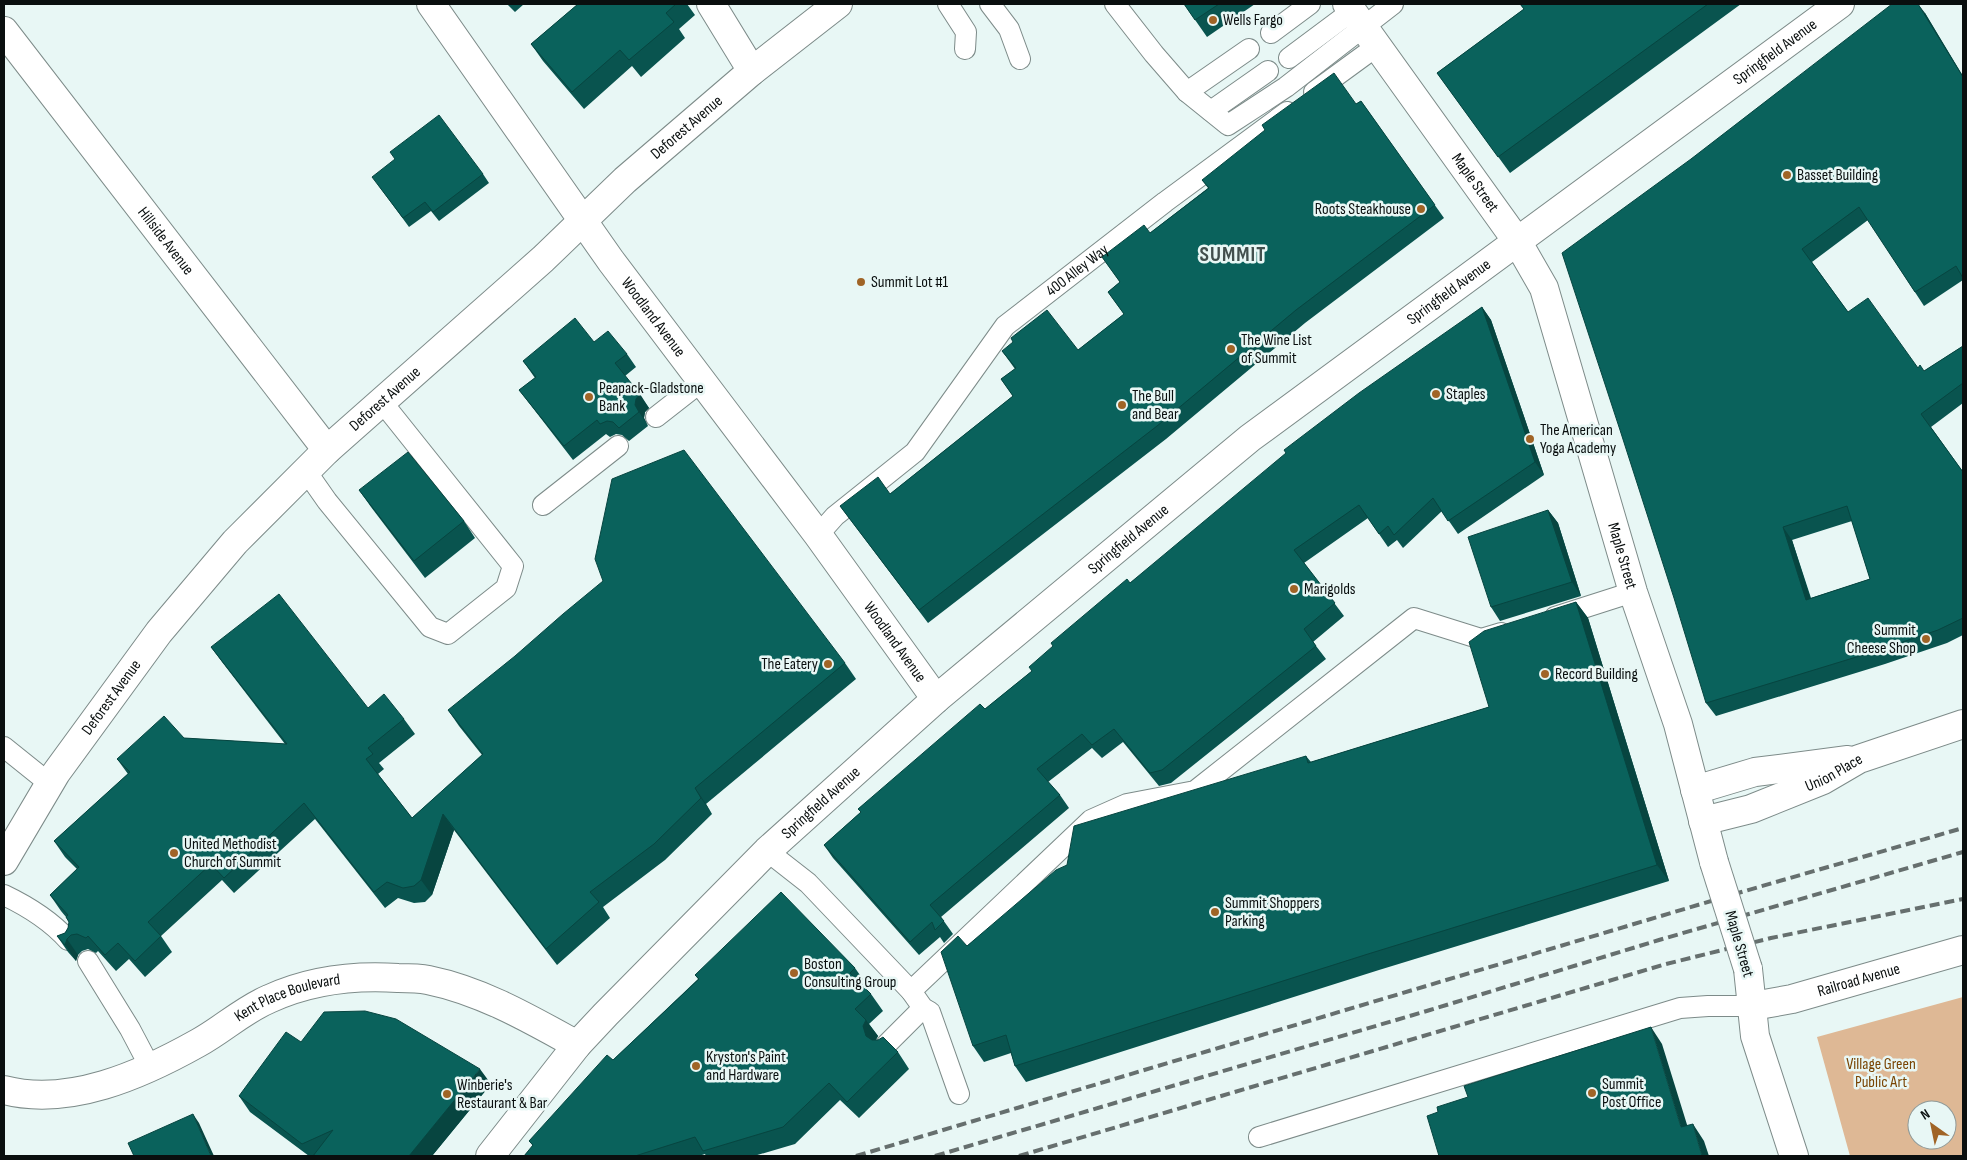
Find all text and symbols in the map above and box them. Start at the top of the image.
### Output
place label: Wells Fargo [1223,11,1283,30]
marker: Wells Fargo [1207,14,1219,26]
street label: Springfield Avenue [1729,15,1821,89]
street label: Deforest Avenue [647,91,726,163]
street label: Maple Street [1448,150,1503,216]
place label: Basset Building [1797,166,1878,185]
marker: Basset Building [1781,169,1793,181]
place label: Roots Steakhouse [1315,200,1411,219]
street label: Hillside Avenue [134,203,198,279]
marker: Roots Steakhouse [1415,203,1427,215]
street label: 400 Alley Way [1042,240,1112,300]
district label: SUMMIT [1200,242,1266,267]
street label: Springfield Avenue [1403,255,1494,329]
place label: Summit Lot #1 [871,273,949,292]
street label: Woodland Avenue [617,274,689,360]
marker: Summit Lot #1 [855,276,867,288]
place label: The Wine List of Summit [1241,331,1312,368]
marker: The Wine List of Summit [1225,343,1237,355]
street label: Deforest Avenue [345,362,424,435]
place label: Peapack-Gladstone Bank [599,379,704,416]
place label: Staples [1446,385,1486,404]
place label: The Bull and Bear [1132,387,1179,424]
marker: Staples [1430,388,1442,400]
marker: Peapack-Gladstone Bank [583,391,595,403]
marker: The Bull and Bear [1116,399,1128,411]
place label: The American Yoga Academy [1540,421,1616,458]
marker: The American Yoga Academy [1524,433,1536,445]
street label: Springfield Avenue [1084,500,1173,578]
street label: Maple Street [1604,521,1641,591]
place label: Marigolds [1304,580,1356,599]
marker: Marigolds [1288,583,1300,595]
street label: Woodland Avenue [860,598,930,686]
place label: Summit Cheese Shop [1847,621,1916,658]
marker: Summit Cheese Shop [1920,633,1932,645]
place label: The Eatery [761,655,818,674]
street label: Deforest Avenue [78,656,145,739]
marker: The Eatery [822,658,834,670]
place label: Record Building [1555,665,1638,684]
marker: Record Building [1539,668,1551,680]
street label: Union Place [1802,750,1866,796]
street label: Springfield Avenue [778,762,864,843]
place label: United Methodist Church of Summit [184,835,281,872]
marker: United Methodist Church of Summit [168,847,180,859]
place label: Summit Shoppers Parking [1225,894,1320,931]
marker: Summit Shoppers Parking [1209,906,1221,918]
street label: Maple Street [1720,909,1758,979]
place label: Boston Consulting Group [804,955,896,992]
street label: Railroad Avenue [1815,959,1902,1001]
marker: Boston Consulting Group [788,967,800,979]
street label: Kent Place Boulevard [231,970,341,1026]
place label: Kryston's Paint and Hardware [706,1048,786,1085]
park label: Village Green Public Art [1846,1055,1916,1092]
marker: Kryston's Paint and Hardware [690,1060,702,1072]
place label: Summit Post Office [1602,1075,1661,1112]
place label: Winberie's Restaurant & Bar [457,1076,548,1113]
marker: Summit Post Office [1586,1087,1598,1099]
marker: Winberie's Restaurant & Bar [441,1088,453,1100]
north arrow [1907,1100,1957,1150]
text: N [1917,1105,1933,1124]

